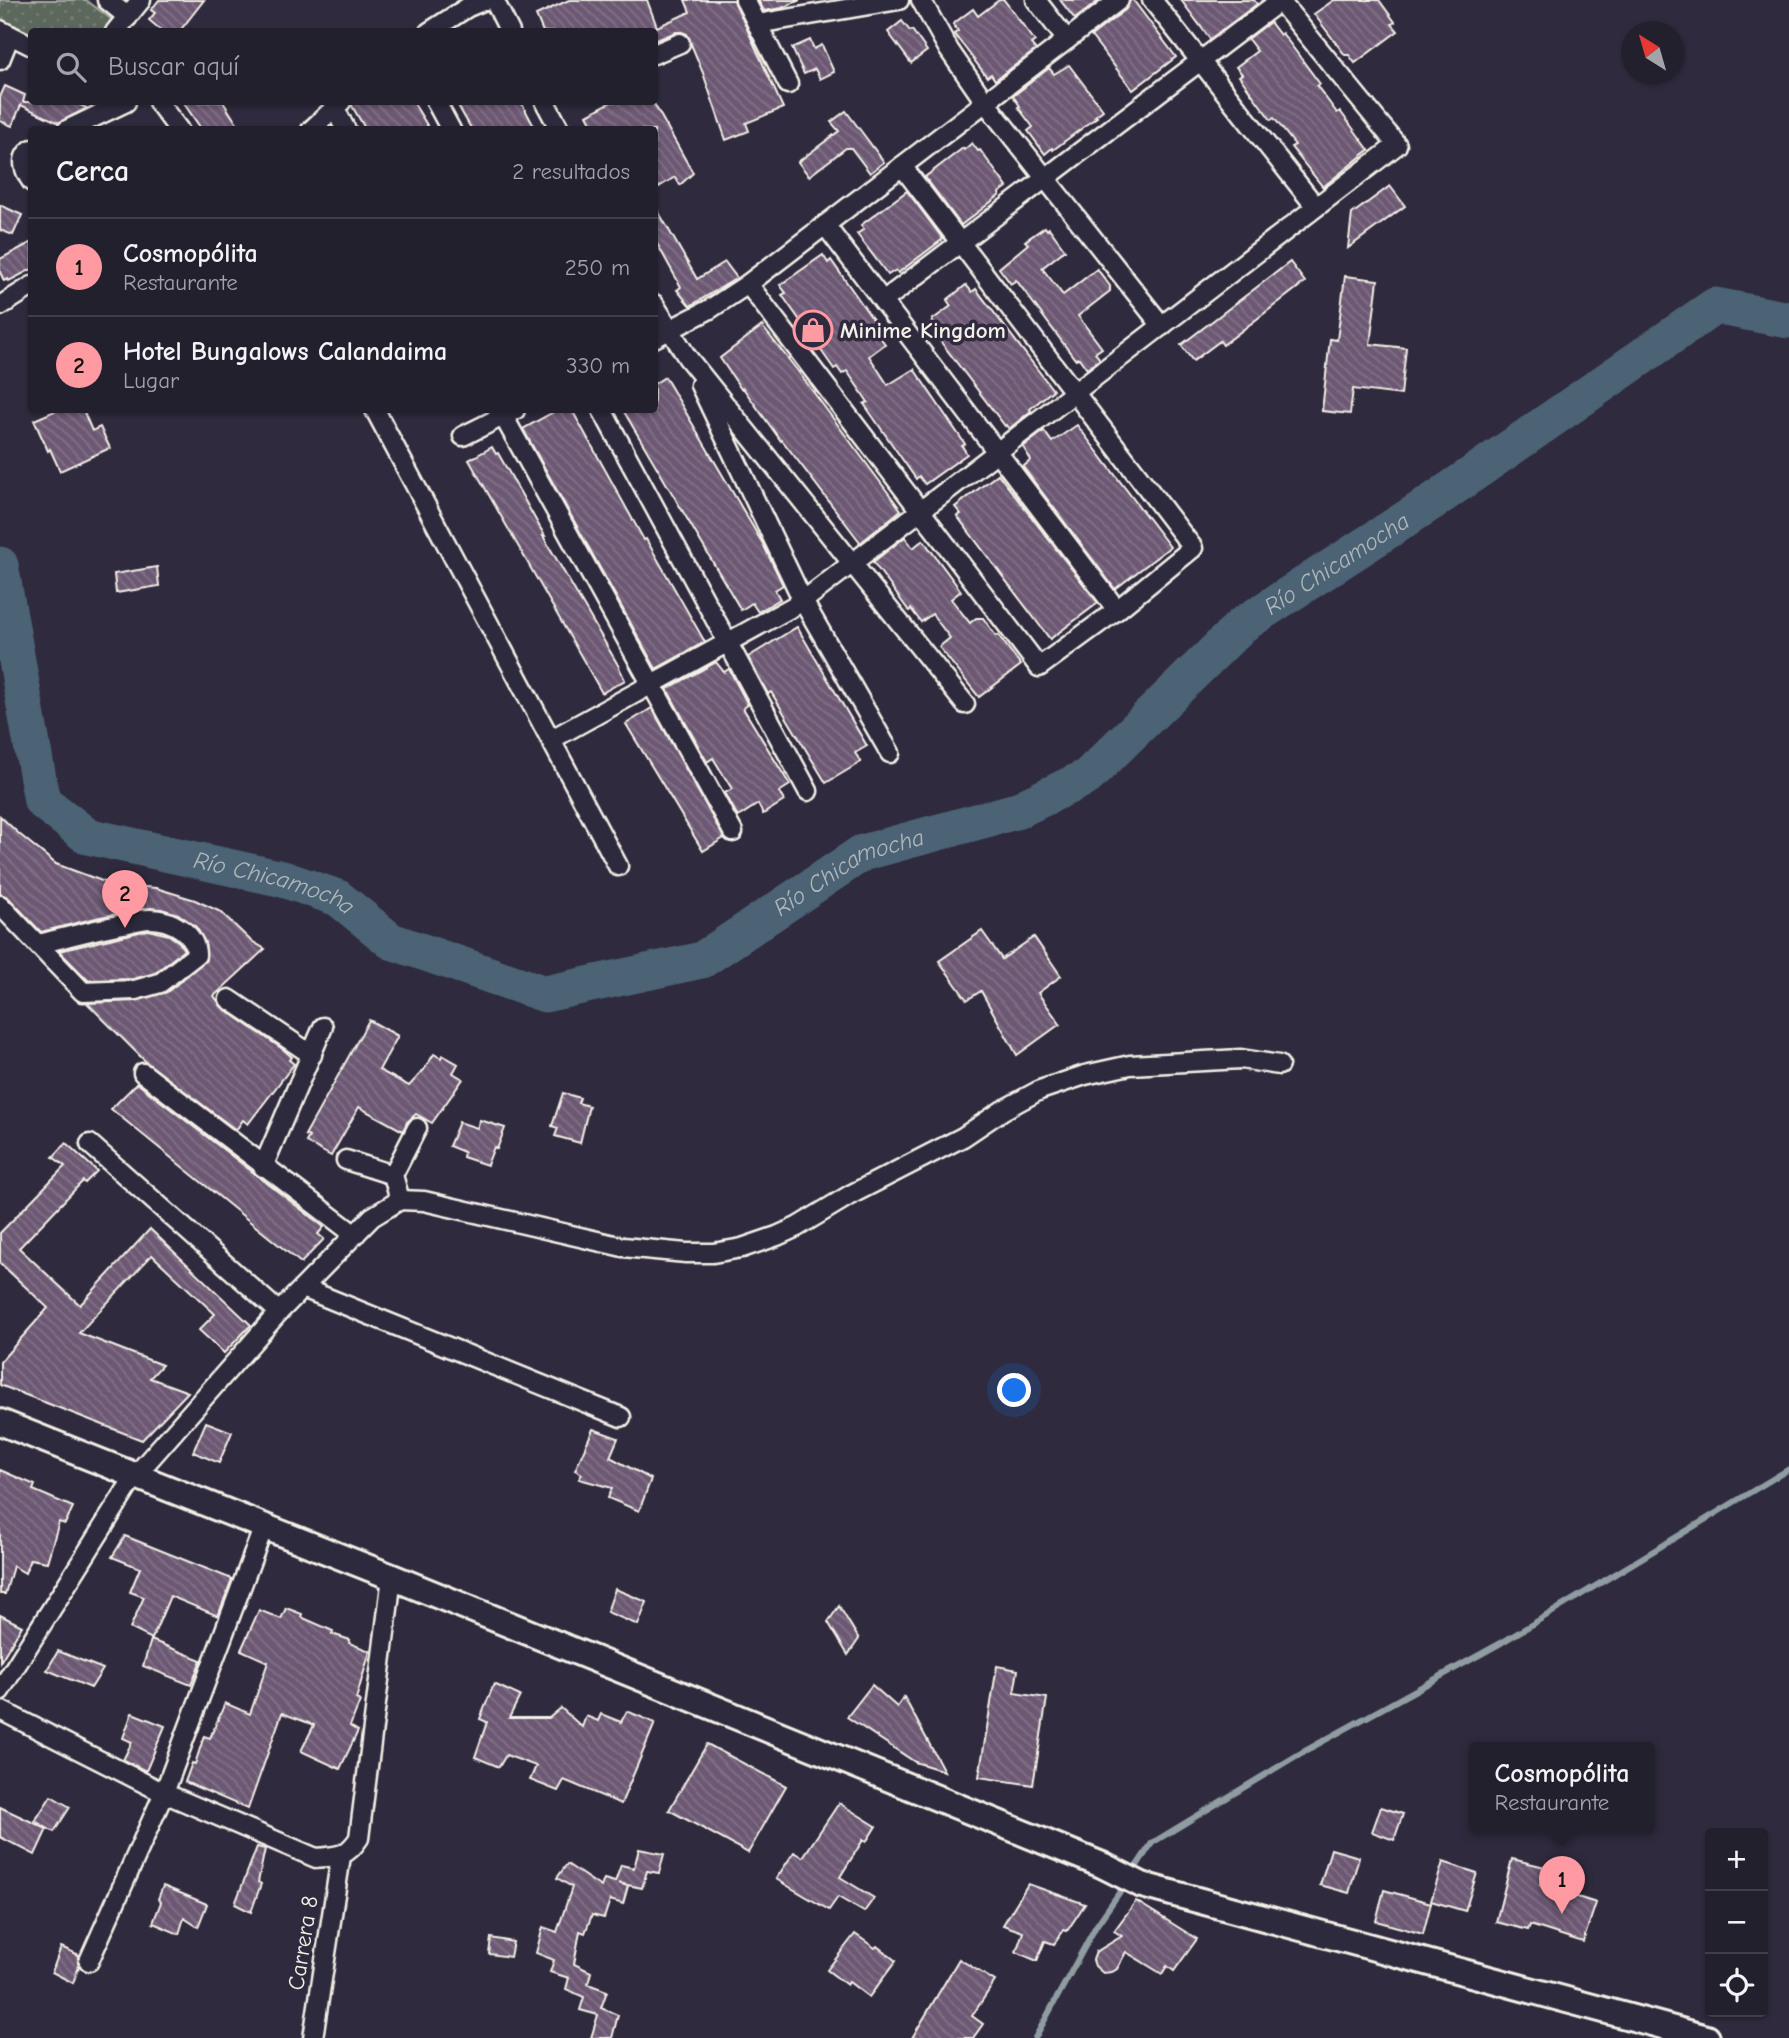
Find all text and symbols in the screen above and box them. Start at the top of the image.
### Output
north arrow [1621,21,1684,84]
search box [28,28,658,105]
icon: search [52,48,90,86]
text: Buscar aquí [108,52,239,82]
text: Cerca [56,154,129,189]
text: 2 resultados [512,158,630,185]
text: Cosmopólita [123,239,258,269]
text: 1 [74,254,84,281]
text: 250 m [565,254,630,281]
text: Restaurante [123,269,238,296]
shop icon: Minime Kingdom [792,309,834,351]
place label: Minime Kingdom [840,317,1006,344]
text: Hotel Bungalows Calandaima [123,337,447,367]
text: 2 [73,352,85,379]
text: 330 m [566,352,630,379]
text: Lugar [123,367,179,394]
water label: Río Chicamocha [1259,507,1414,621]
water label: Río Chicamocha [768,823,927,922]
water label: Río Chicamocha [191,846,361,920]
pin: 2 [102,870,148,928]
your location [997,1373,1031,1407]
popup [1469,1742,1655,1833]
text: Cosmopólita [1495,1759,1629,1789]
text: Restaurante [1495,1789,1609,1816]
map controls [1705,1828,1768,2017]
button: + [1705,1828,1768,1891]
pin: 1 [1539,1856,1585,1914]
button: − [1705,1891,1768,1954]
street label: Carrera 8 [282,1894,324,1992]
button: locate [1705,1954,1768,2017]

